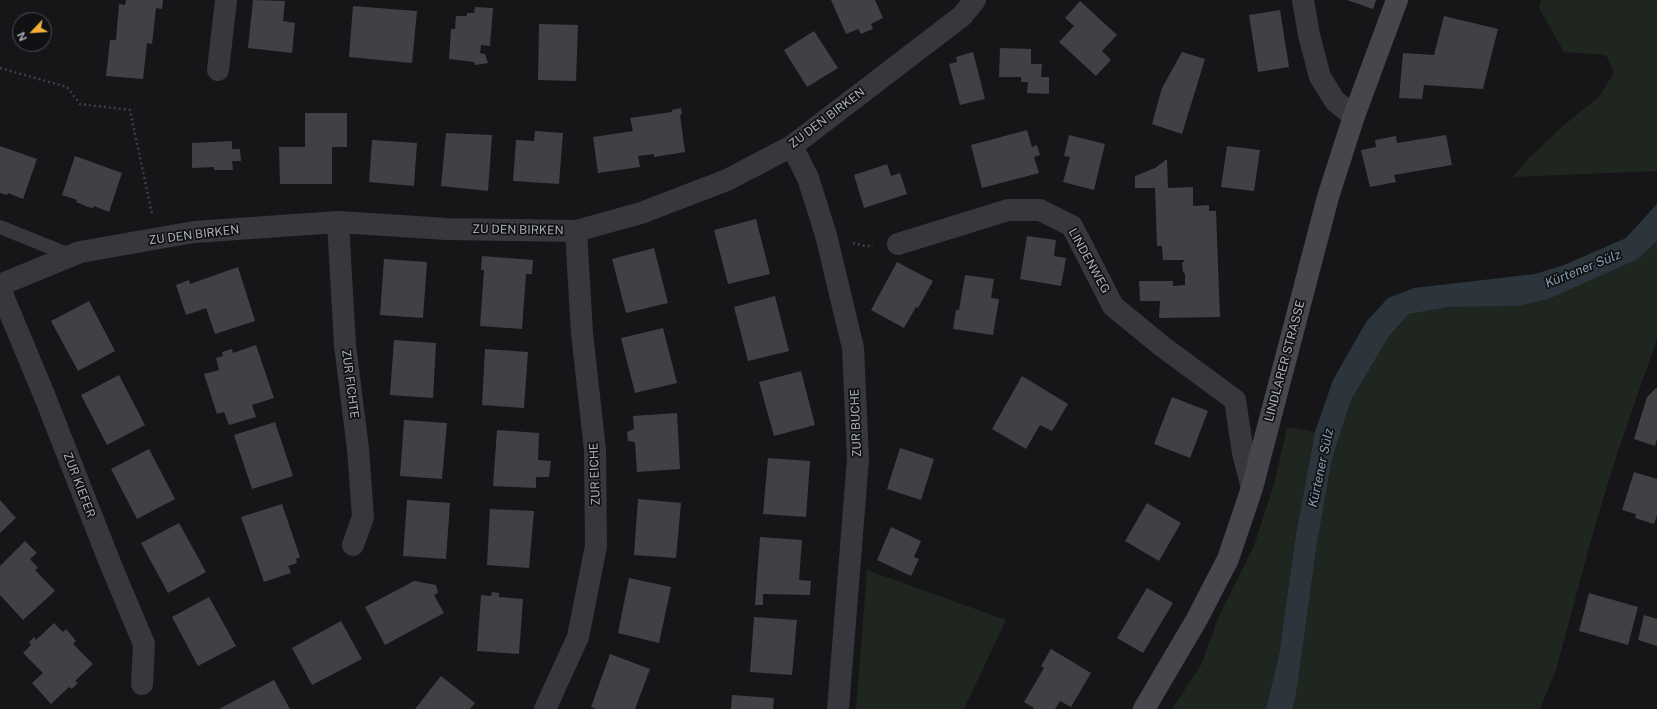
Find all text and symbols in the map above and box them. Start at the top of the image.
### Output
north arrow [12,12,52,52]
text: N [15,30,29,43]
street label: ZU DEN BIRKEN [786,85,868,151]
street label: ZU DEN BIRKEN [148,222,240,248]
street label: ZU DEN BIRKEN [472,222,564,238]
street label: LINDENWEG [1065,226,1113,296]
water label: Kürtener Sülz [1543,247,1623,291]
street label: LINDLARER STRASSE [1262,299,1308,423]
street label: ZUR FICHTE [339,349,361,419]
street label: ZUR BUCHE [848,389,864,457]
water label: Kürtener Sülz [1305,427,1337,509]
street label: ZUR EICHE [587,442,603,506]
street label: ZUR KIEFER [60,450,98,520]

